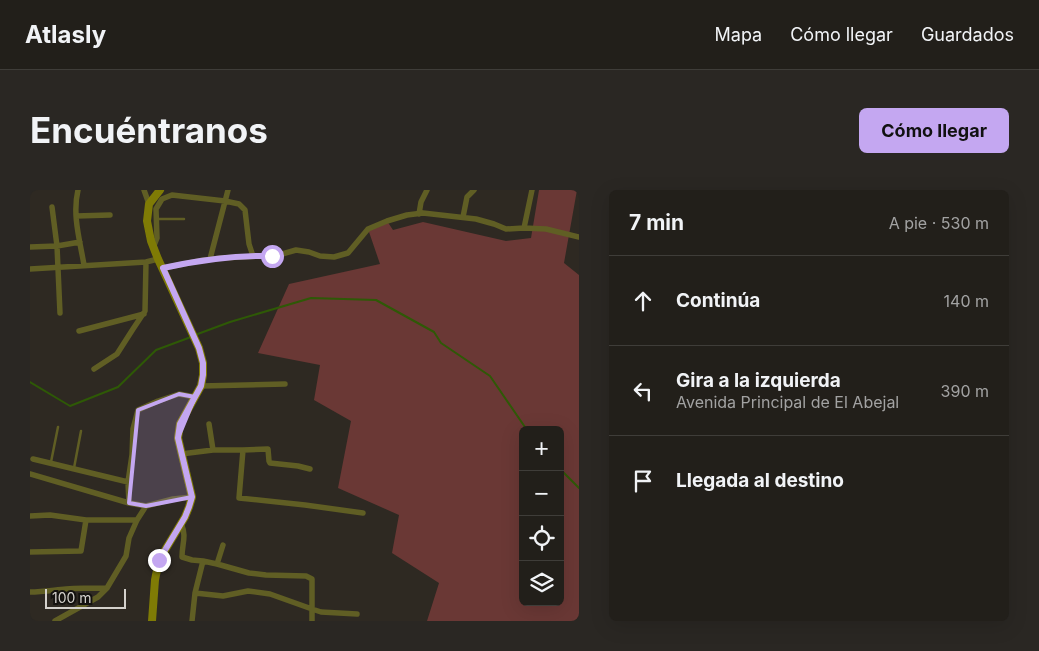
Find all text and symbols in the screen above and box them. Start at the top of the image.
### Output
text: Atlasly [25,20,106,49]
text: Mapa [715,24,762,45]
text: Cómo llegar [790,24,893,45]
text: Guardados [921,24,1014,45]
button: Cómo llegar [859,108,1009,153]
text: Encuéntranos [30,109,268,151]
text: 7 min [629,210,684,235]
text: A pie · 530 m [889,213,989,233]
route start [261,245,284,268]
icon: ahead [629,287,657,315]
text: Continúa [676,289,760,312]
text: 140 m [944,291,989,311]
text: Gira a la izquierda [676,369,841,392]
icon: left [629,377,657,405]
text: 390 m [941,381,989,401]
text: Avenida Principal de El Abejal [676,392,899,412]
map controls [519,426,564,606]
button: + [519,426,564,471]
icon: arrive [629,467,657,495]
text: Llegada al destino [676,469,844,492]
button: − [519,471,564,516]
button: locate [519,516,564,561]
route end [148,549,171,572]
button: layers [519,561,564,606]
scale bar [45,586,126,609]
text: 100 m [52,589,92,606]

